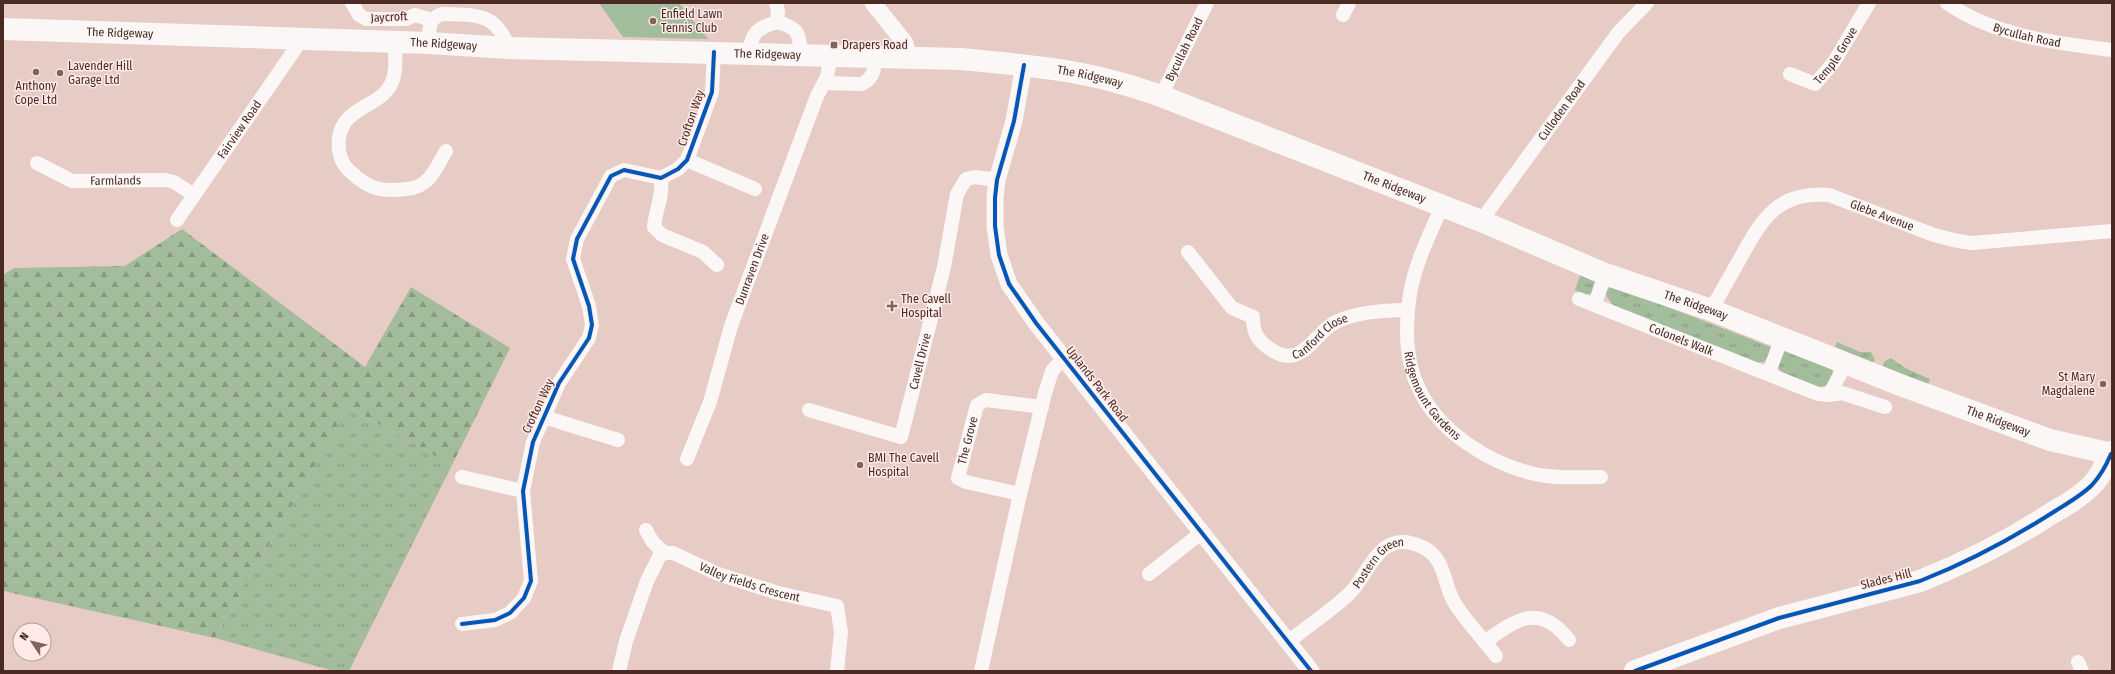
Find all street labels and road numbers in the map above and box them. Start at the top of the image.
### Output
street label: Jaycroft [370,9,408,25]
street label: Bycullah Road [1162,15,1206,84]
street label: Bycullah Road [1991,20,2062,50]
street label: The Ridgeway [86,25,154,41]
street label: Temple Grove [1811,25,1860,87]
street label: The Ridgeway [410,35,478,53]
street label: The Ridgeway [734,46,802,62]
street label: The Ridgeway [1056,63,1125,91]
street label: Culloden Road [1535,77,1588,143]
street label: Crofton Way [675,87,707,148]
street label: Fairview Road [215,98,264,161]
street label: The Ridgeway [1361,168,1429,206]
street label: Farmlands [90,173,141,188]
street label: Glebe Avenue [1848,197,1916,234]
street label: Dunraven Drive [733,232,772,307]
street label: The Ridgeway [1662,288,1730,323]
street label: Canford Close [1290,311,1350,362]
street label: Colonels Walk [1647,321,1716,359]
street label: Cavell Drive [906,332,934,391]
street label: Uplands Park Road [1063,343,1131,425]
street label: Ridgemount Gardens [1401,350,1464,443]
street label: Crofton Way [519,376,557,436]
street label: The Ridgeway [1965,403,2033,439]
street label: The Grove [955,415,981,466]
street label: Postern Green [1350,535,1404,591]
street label: Valley Fields Crescent [697,559,801,605]
street label: Slades Hill [1859,566,1913,592]

